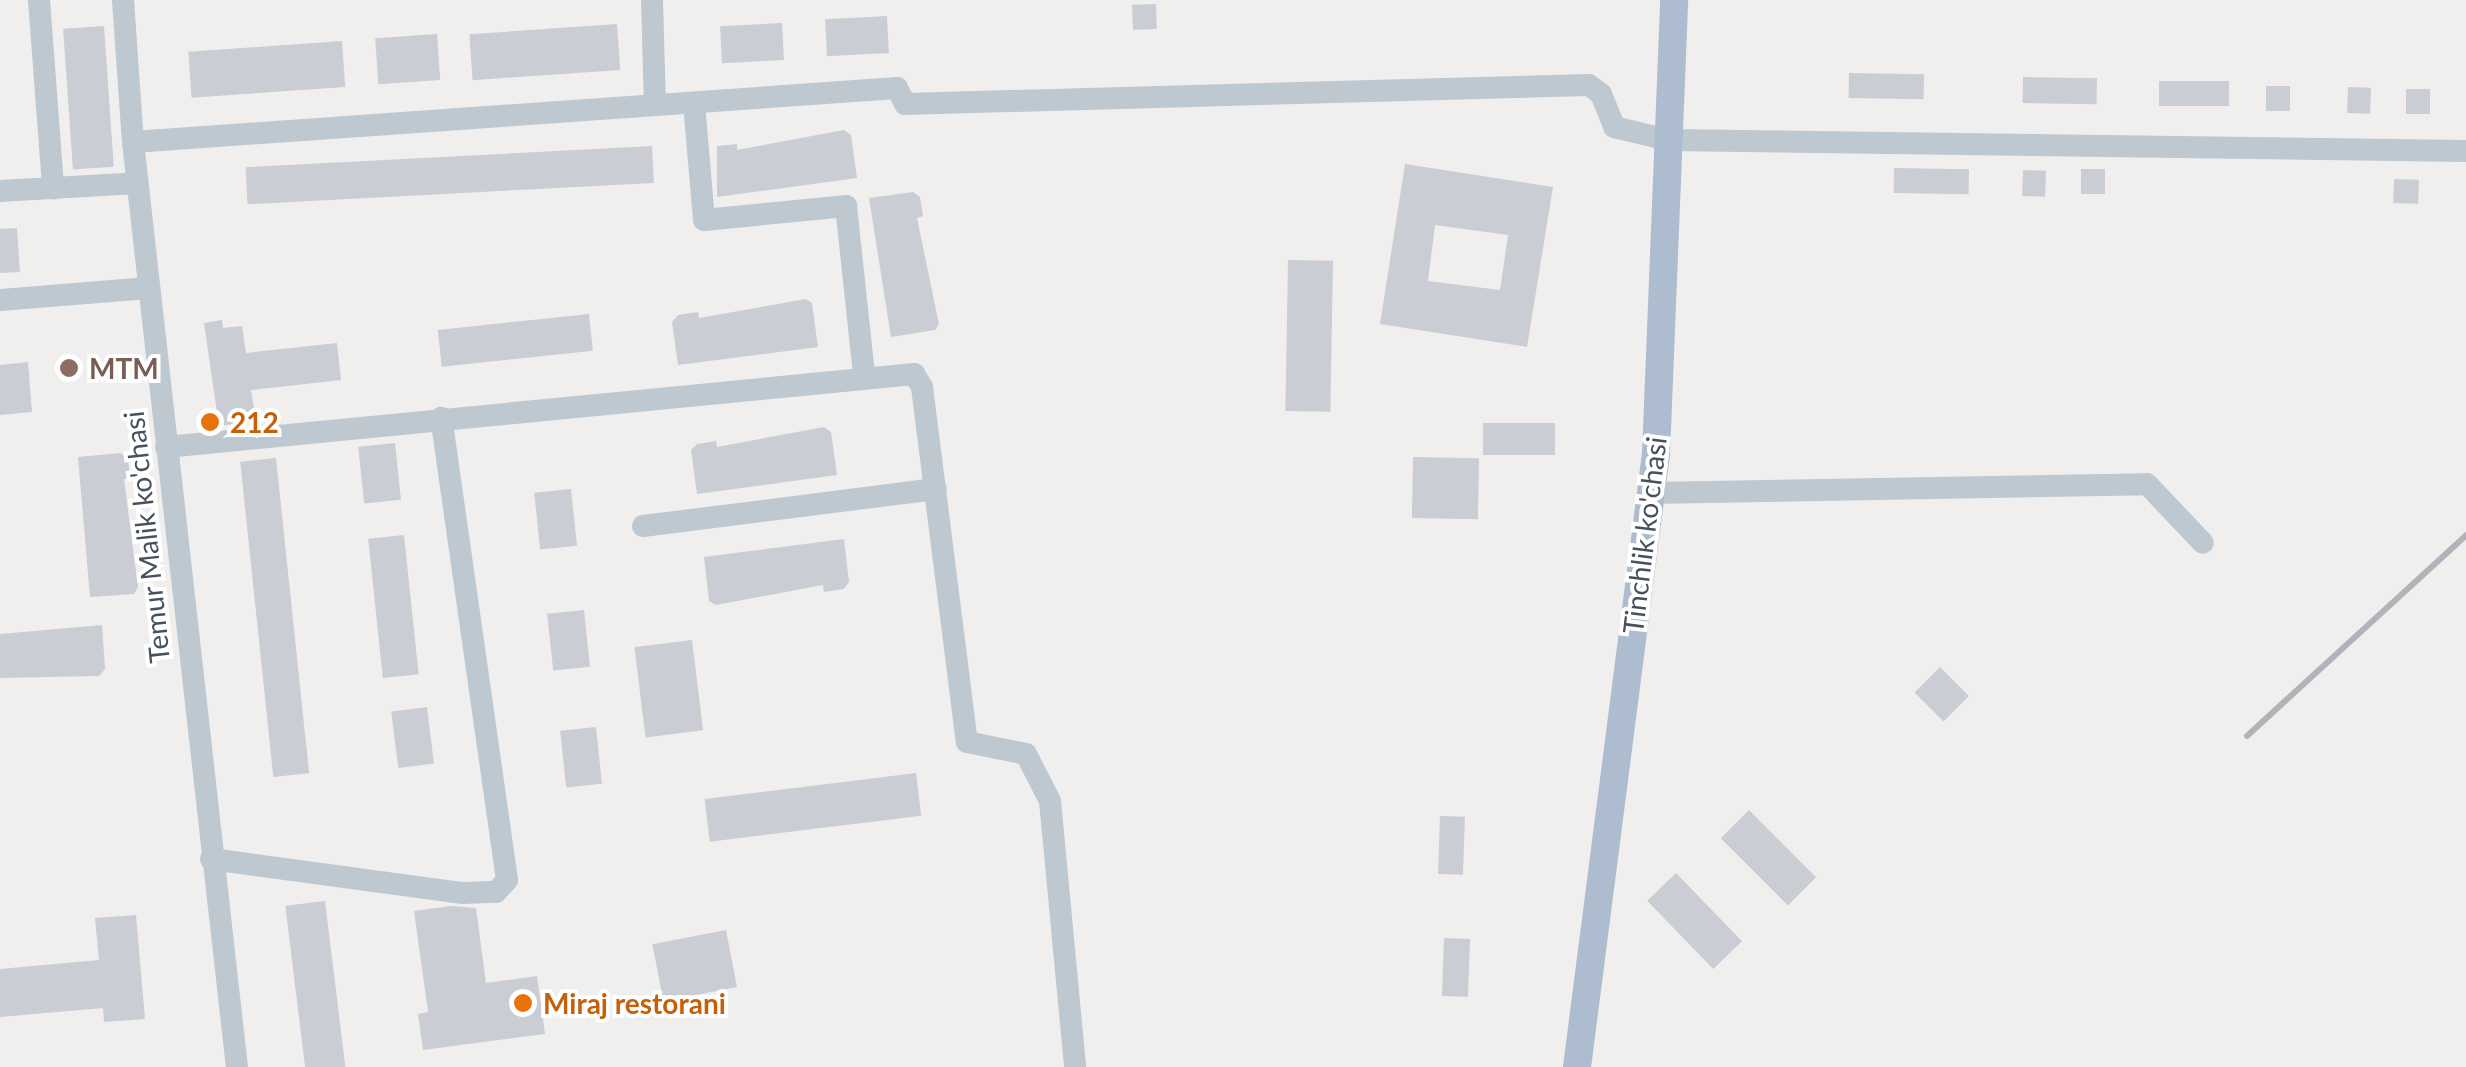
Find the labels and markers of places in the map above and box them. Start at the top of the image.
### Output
place label: MTM [89,351,159,385]
marker: MTM [58,357,80,379]
place label: 212 [230,405,279,439]
marker: 212 [199,411,221,433]
place label: Miraj restorani [543,986,726,1020]
marker: Miraj restorani [512,992,534,1014]

